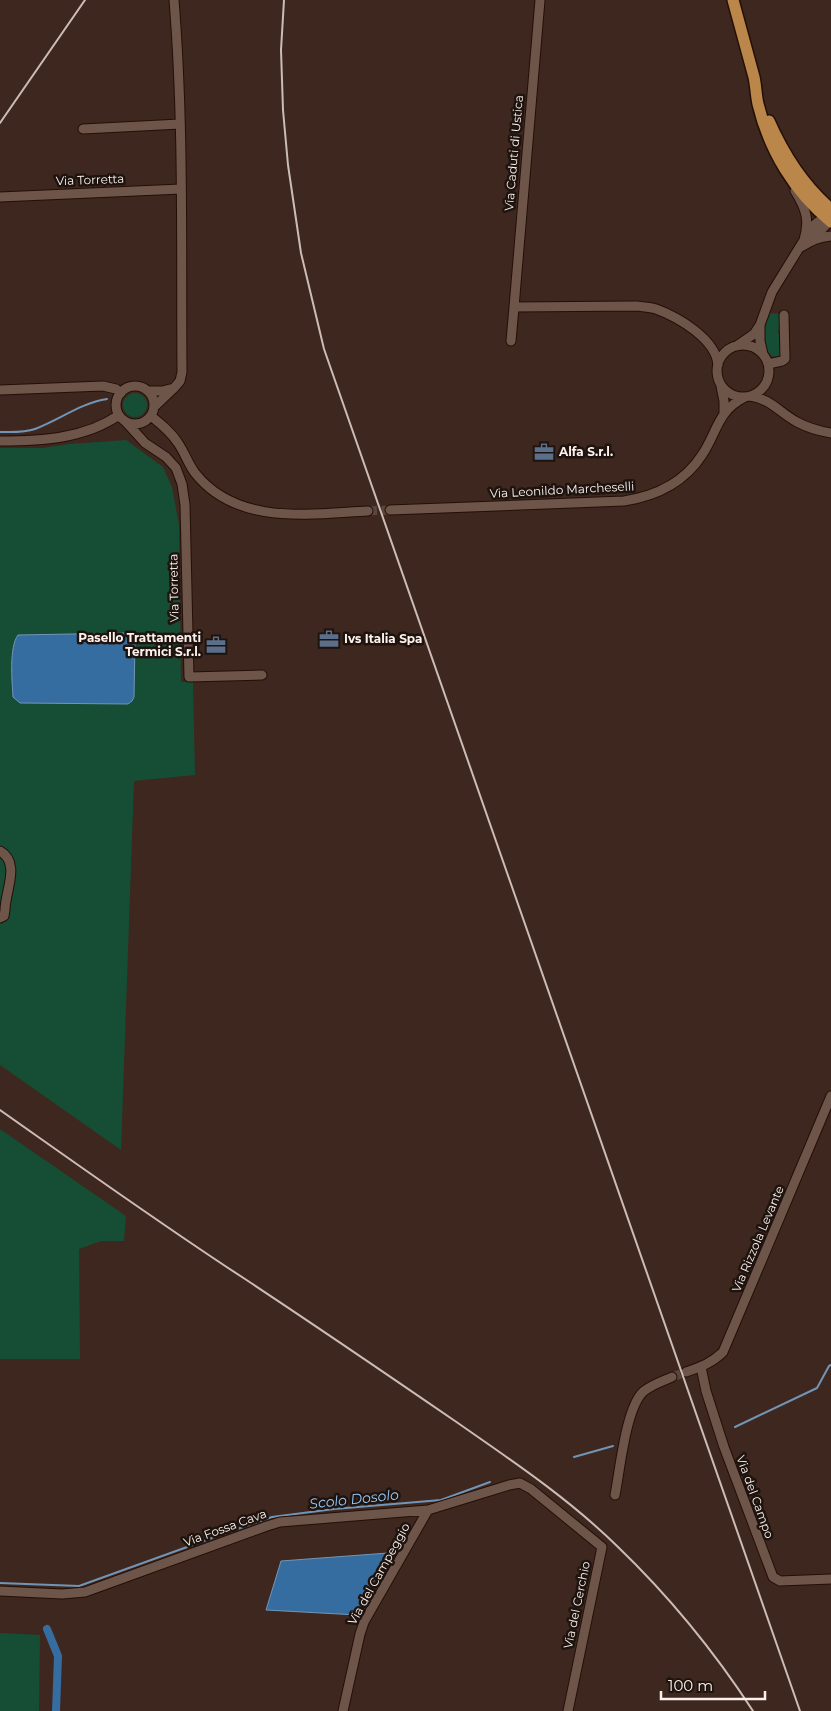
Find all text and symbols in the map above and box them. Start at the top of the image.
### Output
street label: Via Caduti di Ustica [501,94,526,212]
street label: Via Torretta [56,171,124,188]
office icon: Alfa S.r.l. [533,441,555,463]
place label: Alfa S.r.l. [558,444,613,459]
street label: Via Leonildo Marcheselli [489,478,635,501]
street label: Via Torretta [165,554,182,622]
office icon: Ivs Italia Spa [318,628,340,650]
place label: Pasello Trattamenti Termici S.r.l. [78,630,201,659]
place label: Ivs Italia Spa [344,631,422,646]
office icon: Pasello Trattamenti Termici S.r.l. [205,634,227,656]
street label: Via Rizzola Levante [728,1183,787,1294]
street label: Via del Campo [733,1453,777,1540]
water label: Scolo Dosolo [308,1485,400,1513]
street label: Via Fossa Cava [181,1506,268,1549]
street label: Via del Campeggio [344,1520,413,1627]
street label: Via del Cerchio [560,1560,593,1650]
scale bar [661,1668,765,1700]
text: 100 m [668,1676,713,1695]

